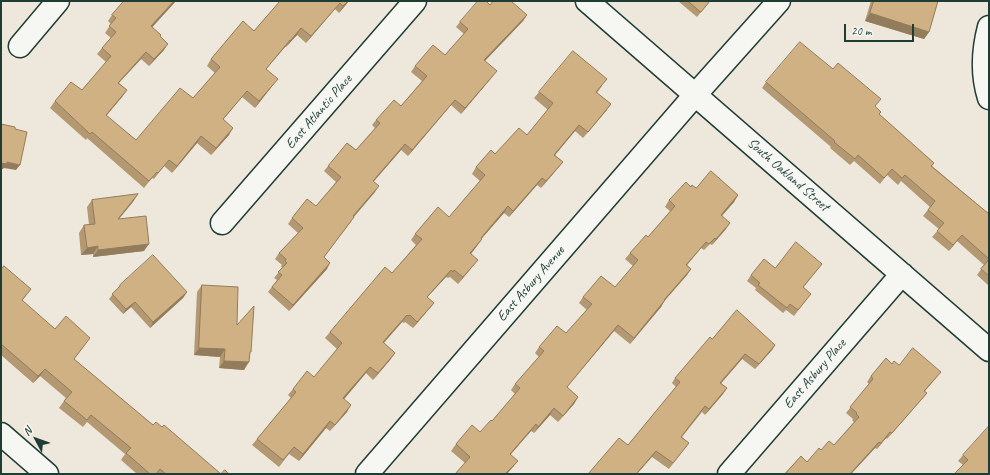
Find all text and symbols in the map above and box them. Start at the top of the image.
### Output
scale bar [846,16,916,42]
text: 20 m [851,23,871,39]
street label: East Atlantic Place [282,71,356,153]
street label: South Oakland Street [744,135,832,215]
street label: East Asbury Avenue [494,243,568,325]
street label: East Asbury Place [780,336,850,412]
north arrow [16,419,56,459]
text: N [19,424,34,438]

